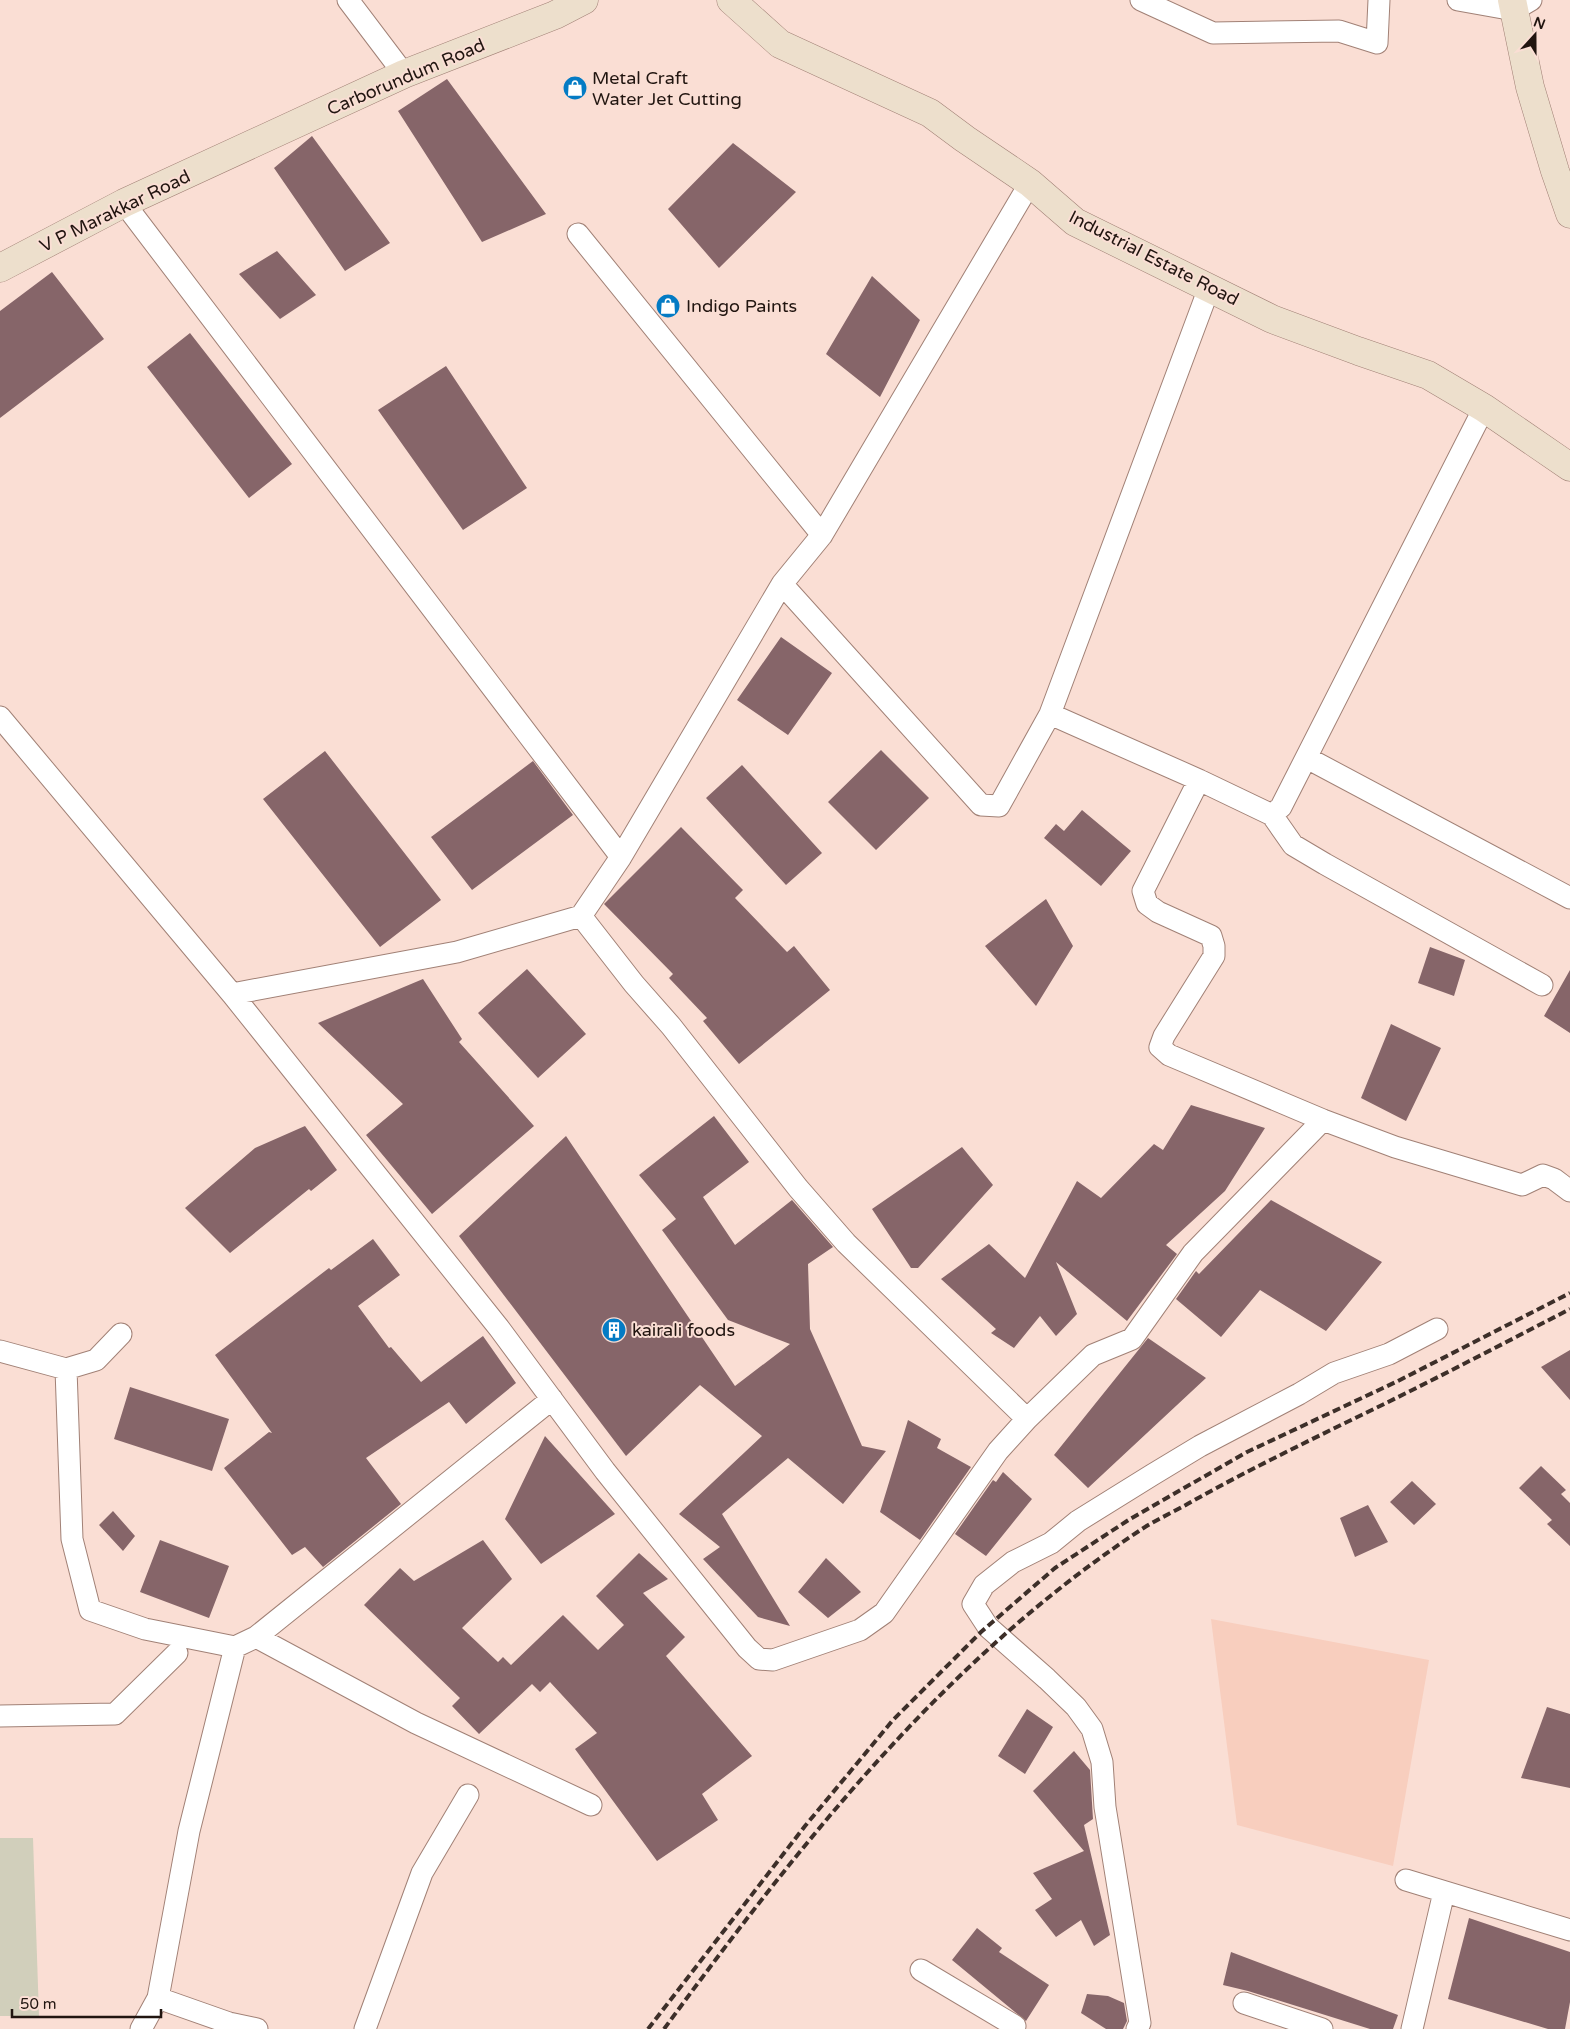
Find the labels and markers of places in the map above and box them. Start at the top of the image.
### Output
place label: Metal Craft Water Jet Cutting [592,67,742,110]
shop icon: Metal Craft Water Jet Cutting [562,75,588,101]
shop icon: Indigo Paints [655,293,681,319]
place label: Indigo Paints [686,295,797,317]
building icon: kairali foods [601,1317,627,1343]
place label: kairali foods [632,1319,735,1341]

